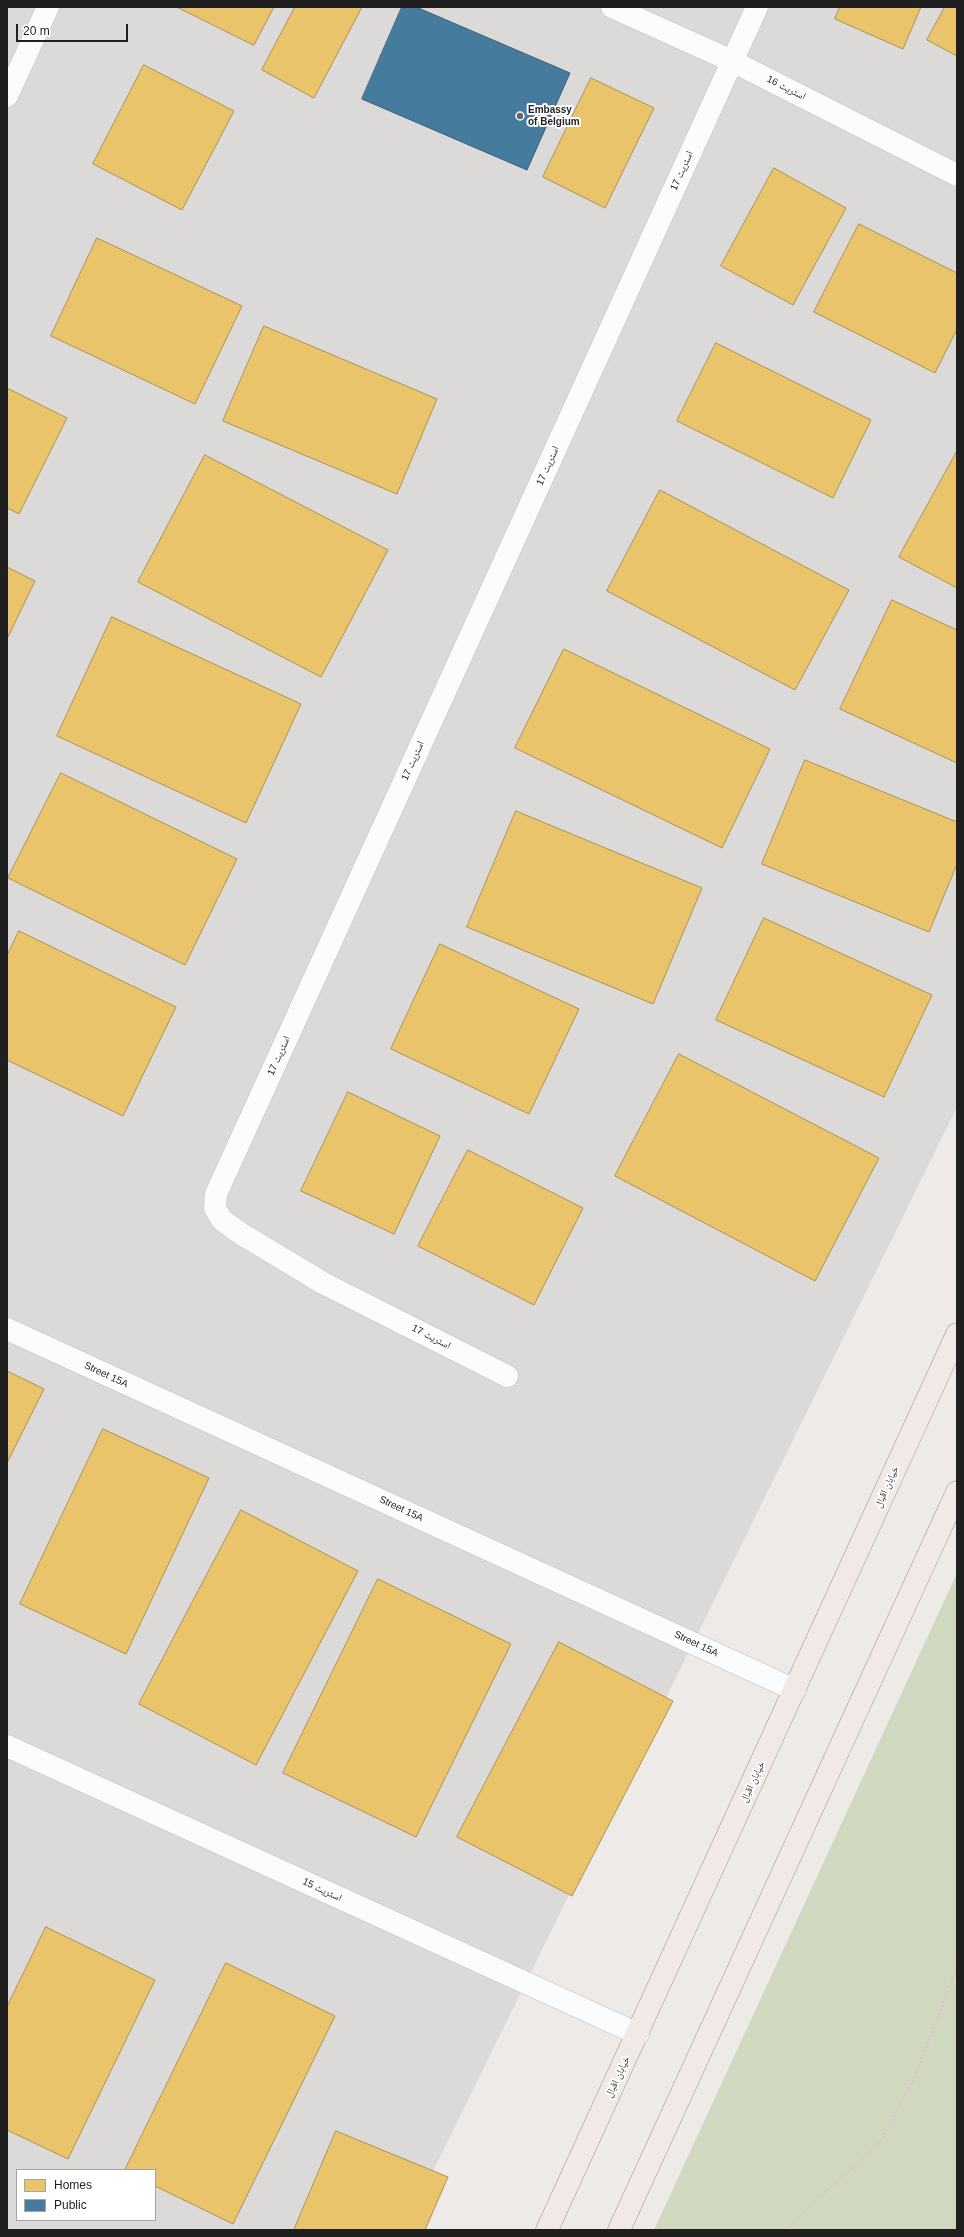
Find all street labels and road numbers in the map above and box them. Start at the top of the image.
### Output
street label: اسٹریٹ 16 [765,73,807,103]
street label: اسٹریٹ 17 [668,149,696,193]
street label: اسٹریٹ 17 [534,444,562,488]
street label: اسٹریٹ 17 [399,739,427,783]
street label: اسٹریٹ 17 [265,1034,293,1078]
street label: اسٹریٹ 17 [410,1322,452,1352]
street label: Street 15A [82,1360,130,1390]
street label: خیابان اقبال [872,1464,902,1510]
street label: Street 15A [377,1494,425,1524]
street label: Street 15A [672,1629,720,1659]
street label: خیابان اقبال [738,1759,768,1805]
street label: اسٹریٹ 15 [300,1876,344,1904]
street label: خیابان اقبال [603,2054,633,2100]

